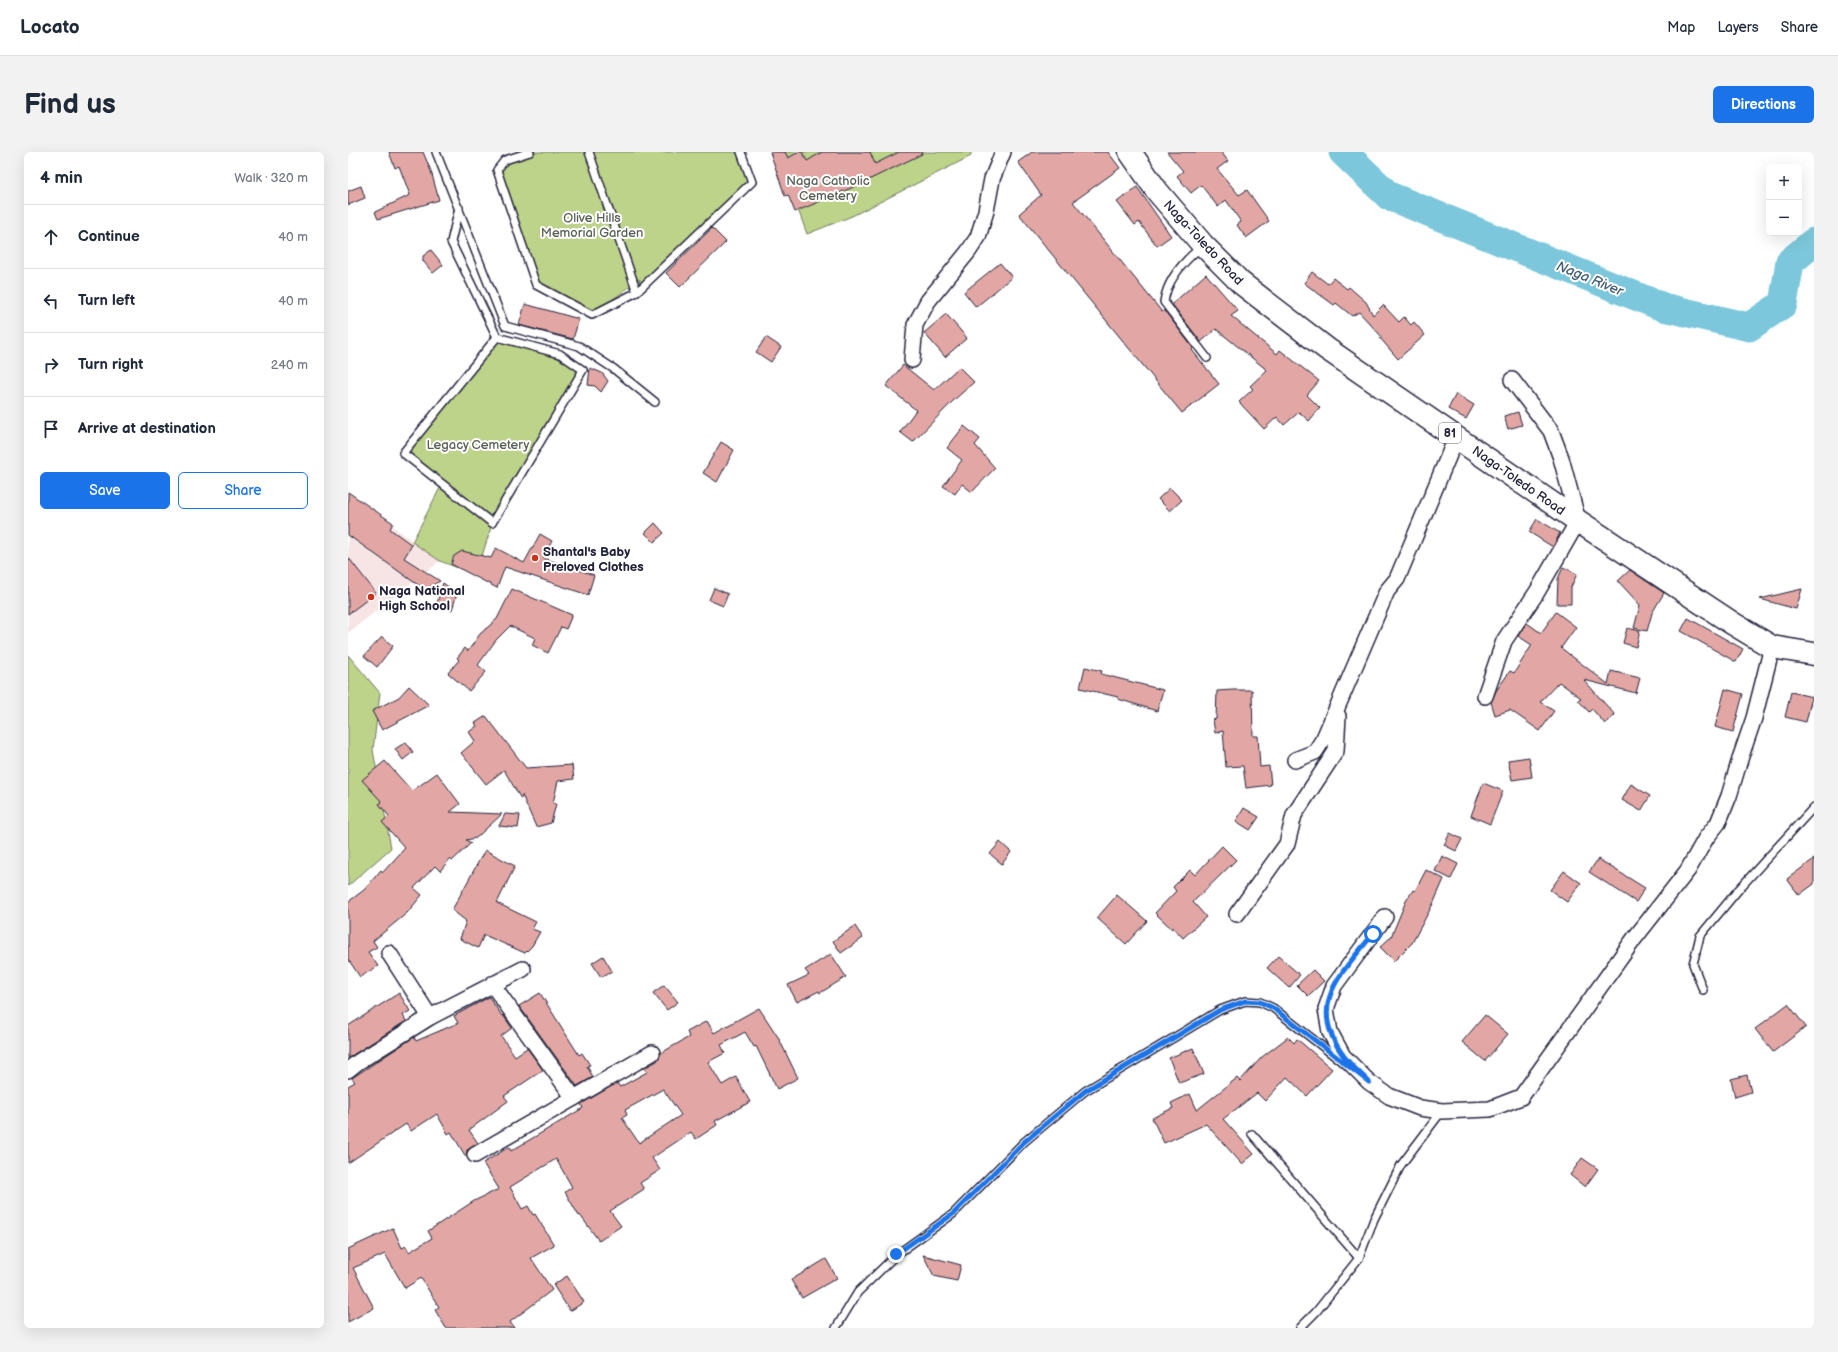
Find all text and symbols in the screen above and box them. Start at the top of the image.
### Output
text: Locato [20,16,80,39]
text: Map [1667,19,1695,36]
text: Layers [1717,19,1759,36]
text: Share [1781,19,1818,36]
button: Directions [1713,86,1814,123]
text: Find us [24,88,116,121]
map controls [1766,164,1802,236]
button: + [1766,164,1802,200]
text: 4 min [40,168,83,188]
text: Walk · 320 m [234,170,308,186]
park label: Naga Catholic Cemetery [786,173,870,204]
street label: Naga-Toledo Road [1160,197,1247,288]
button: − [1766,200,1802,236]
park label: Olive Hills Memorial Garden [541,210,643,241]
icon: ahead [40,226,62,248]
text: Continue [78,227,140,246]
text: 40 m [278,229,308,245]
water label: Naga River [1554,257,1627,300]
icon: left [40,290,62,312]
text: Turn left [78,291,135,310]
text: 40 m [278,293,308,309]
icon: right [40,354,62,376]
text: Turn right [78,355,143,374]
text: 240 m [271,357,308,373]
icon: arrive [40,418,62,440]
text: Arrive at destination [78,419,216,438]
road number: 81 [1439,423,1461,443]
park label: Legacy Cemetery [427,437,530,453]
street label: Naga-Toledo Road [1469,443,1568,519]
button: Save [40,472,170,509]
button: Share [178,472,308,509]
place label: Shantal's Baby Preloved Clothes [543,544,644,575]
marker: Shantal's Baby Preloved Clothes [530,553,540,563]
place label: Naga National High School [379,583,465,614]
marker: Naga National High School [366,592,376,602]
route start [1364,925,1382,943]
route end [887,1245,905,1263]

